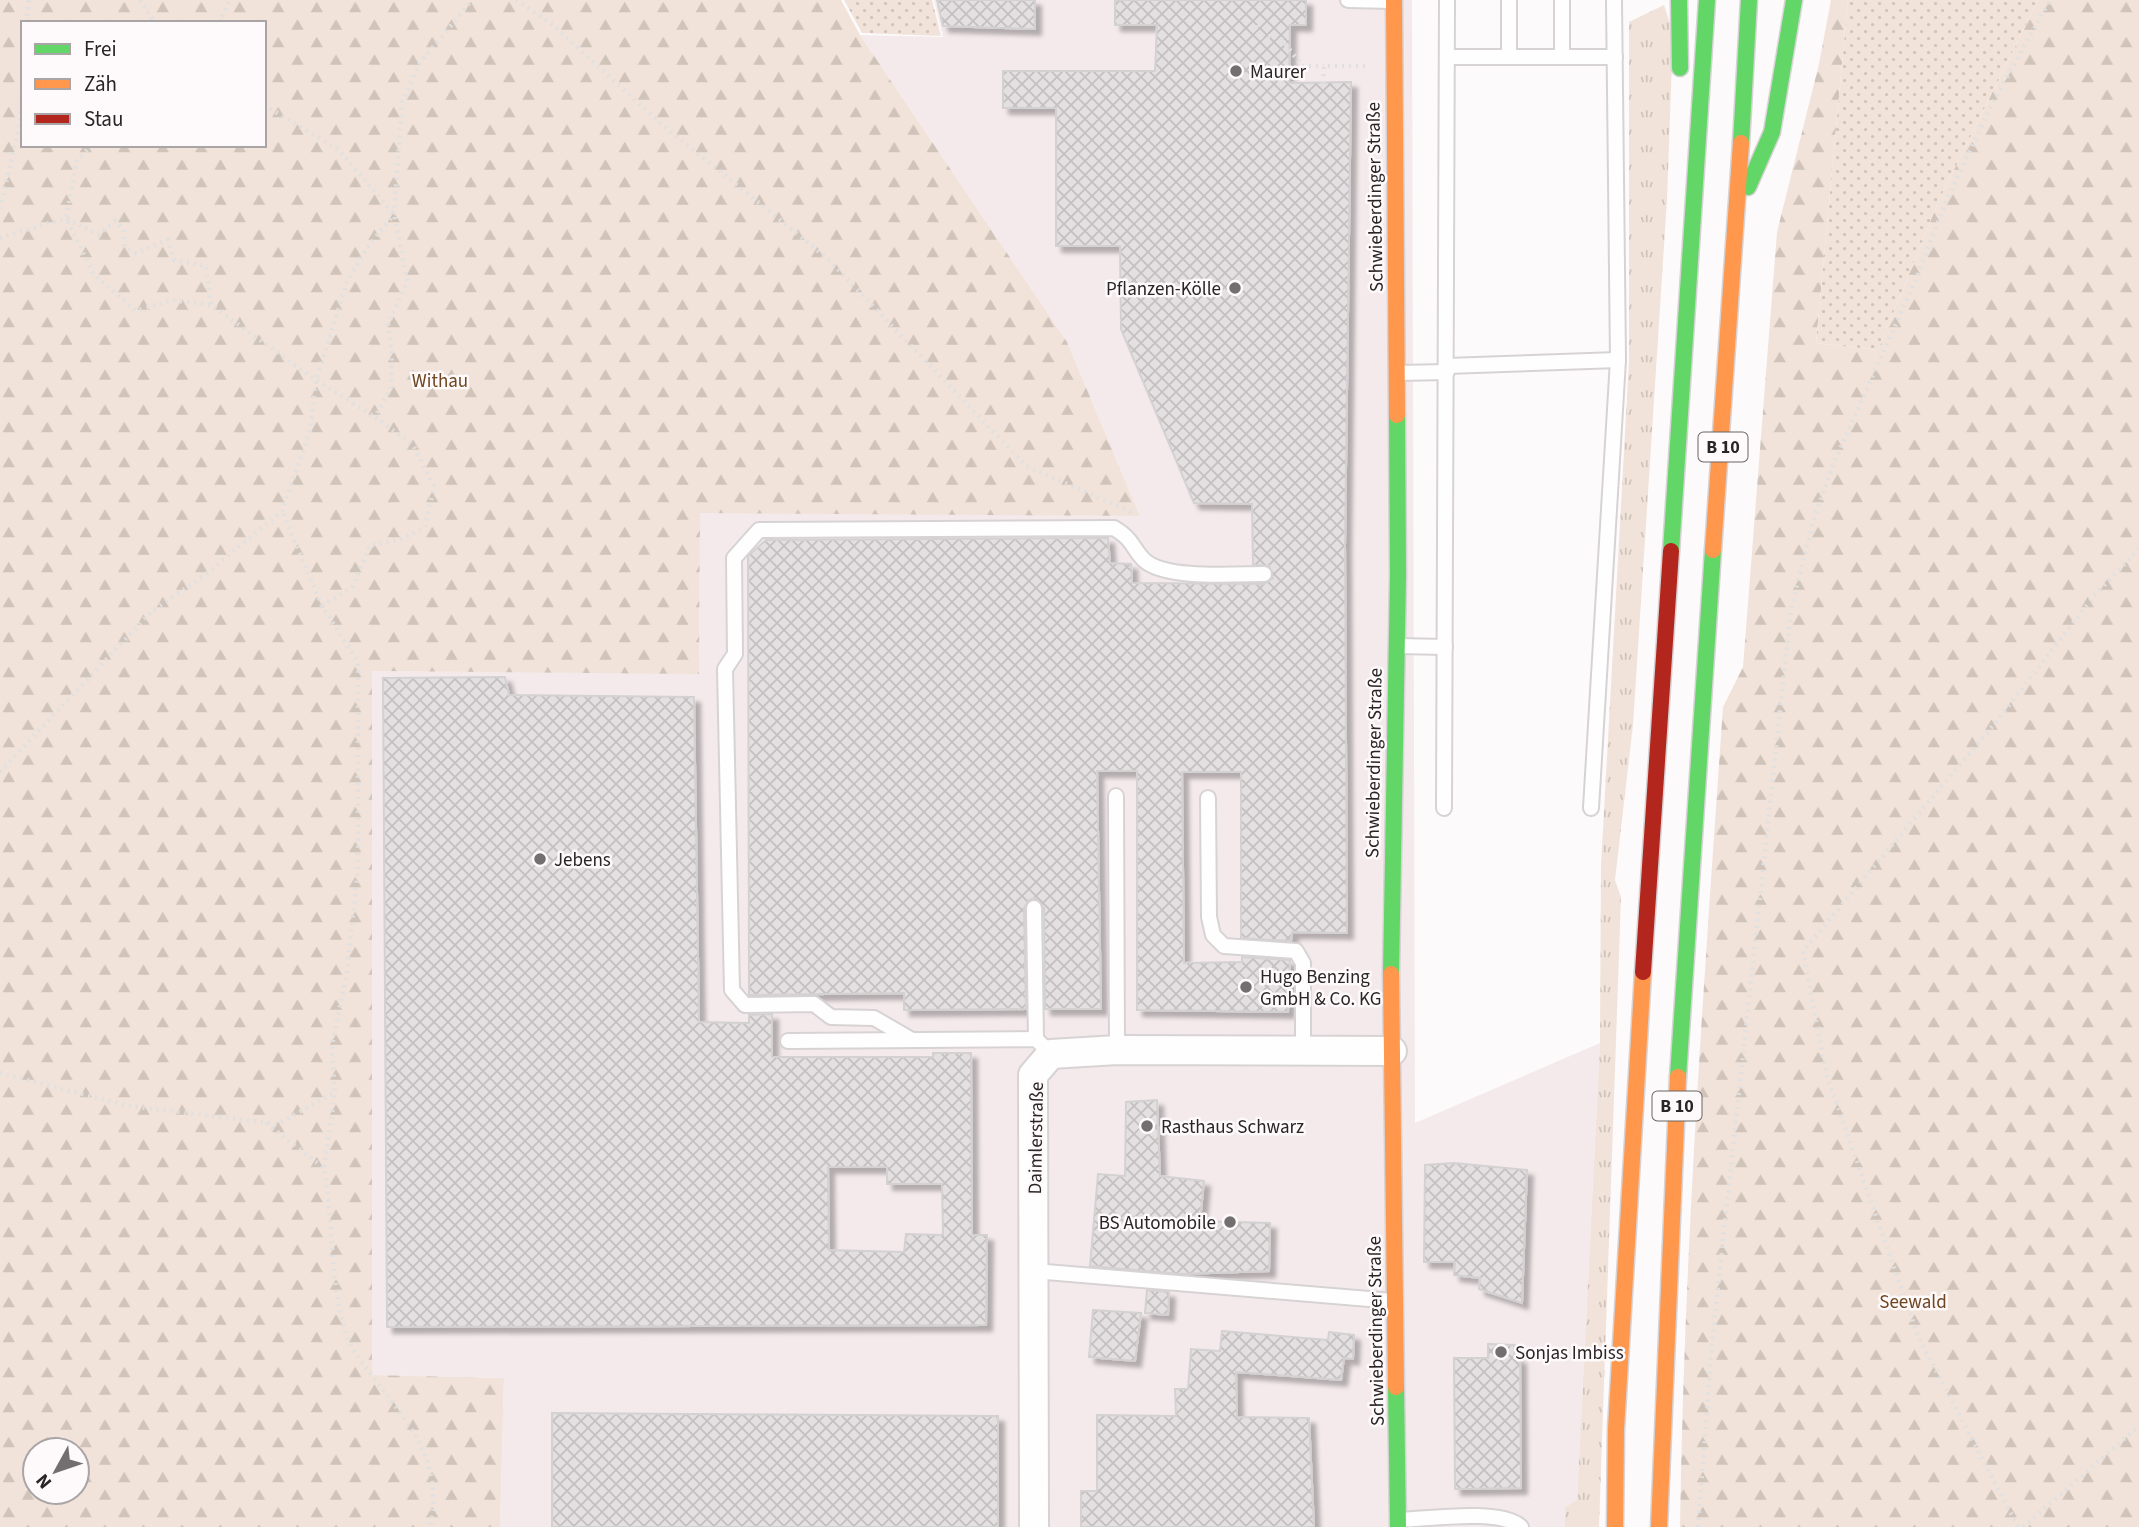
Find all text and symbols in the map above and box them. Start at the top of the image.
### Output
legend [21,21,266,147]
text: Frei [84,34,117,64]
place label: Maurer [1250,59,1307,86]
marker: Maurer [1228,63,1244,79]
text: Zäh [84,69,117,99]
street label: Schwieberdinger Straße [1360,102,1391,292]
text: Stau [84,104,123,134]
place label: Pflanzen-Kölle [1106,276,1221,303]
marker: Pflanzen-Kölle [1227,280,1243,296]
park label: Withau [412,368,468,395]
road number: B 10 [1698,432,1748,462]
street label: Schwieberdinger Straße [1359,668,1390,858]
place label: Jebens [554,847,611,874]
marker: Jebens [532,851,548,867]
place label: Hugo Benzing GmbH & Co. KG [1260,964,1381,1013]
marker: Hugo Benzing GmbH & Co. KG [1238,979,1254,995]
street label: Daimlerstraße [1022,1082,1051,1195]
road number: B 10 [1652,1092,1702,1120]
place label: Rasthaus Schwarz [1161,1114,1304,1141]
marker: Rasthaus Schwarz [1139,1118,1155,1134]
place label: BS Automobile [1099,1210,1216,1237]
marker: BS Automobile [1222,1214,1238,1230]
street label: Schwieberdinger Straße [1361,1236,1392,1426]
park label: Seewald [1879,1289,1947,1316]
place label: Sonjas Imbiss [1515,1340,1624,1367]
marker: Sonjas Imbiss [1493,1344,1509,1360]
north arrow [21,1436,91,1506]
text: N [30,1467,59,1494]

